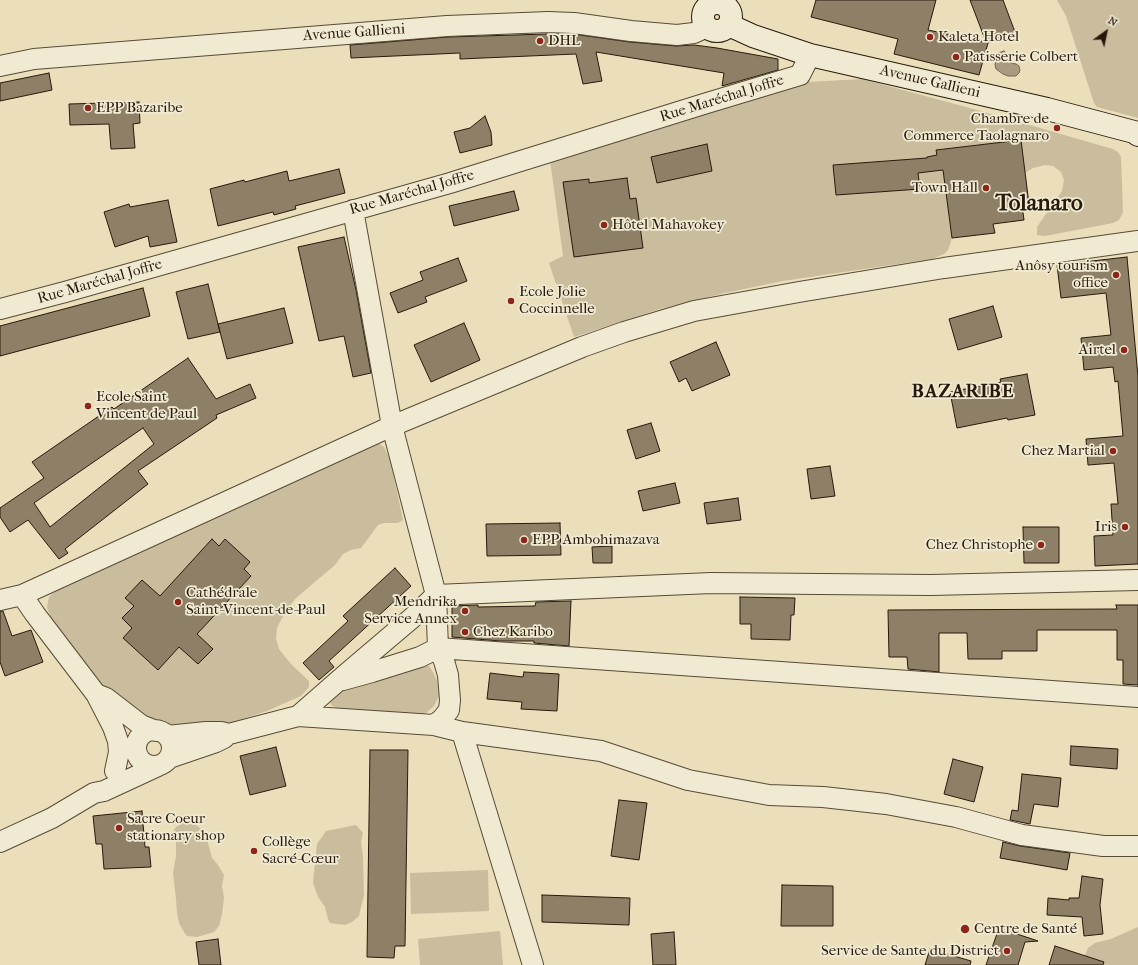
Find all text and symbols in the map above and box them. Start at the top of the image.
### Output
north arrow [1086,12,1126,52]
text: N [1106,14,1120,29]
street label: Avenue Gallieni [302,20,406,46]
place label: Kaleta Hotel [938,28,1019,46]
place label: DHL [548,32,580,50]
marker: Kaleta Hotel [925,32,935,42]
marker: DHL [535,36,545,46]
place label: Patisserie Colbert [964,48,1078,66]
marker: Patisserie Colbert [951,52,961,62]
street label: Avenue Gallieni [878,62,982,102]
street label: Rue Maréchal Joffre [658,72,786,126]
place label: EPP Bazaribe [96,99,183,117]
marker: EPP Bazaribe [83,103,93,113]
place label: Chambre de Commerce Taolagnaro [904,110,1049,145]
marker: Chambre de Commerce Taolagnaro [1052,123,1062,133]
street label: Rue Maréchal Joffre [348,167,476,219]
place label: Town Hall [912,179,978,197]
marker: Town Hall [981,183,991,193]
district label: Tolanaro [995,190,1083,218]
place label: Hôtel Mahavokey [612,216,724,234]
marker: Hôtel Mahavokey [599,220,609,230]
street label: Rue Maréchal Joffre [36,256,164,308]
place label: Anôsy tourism office [1015,257,1108,292]
marker: Anôsy tourism office [1111,270,1121,280]
place label: Ecole Jolie Coccinnelle [519,283,595,318]
marker: Ecole Jolie Coccinnelle [506,296,516,306]
place label: Airtel [1079,341,1116,359]
marker: Airtel [1119,345,1129,355]
district label: BAZARIBE [912,381,1014,403]
place label: Ecole Saint Vincent de Paul [96,388,197,423]
marker: Ecole Saint Vincent de Paul [83,401,93,411]
place label: Chez Martial [1021,442,1105,460]
marker: Chez Martial [1108,446,1118,456]
place label: Iris [1095,518,1117,536]
marker: Iris [1120,522,1130,532]
place label: EPP Ambohimazava [532,531,660,549]
marker: EPP Ambohimazava [519,535,529,545]
place label: Chez Christophe [926,536,1033,554]
marker: Chez Christophe [1036,540,1046,550]
place label: Cathédrale Saint-Vincent-de-Paul [186,584,326,619]
place label: Mendrika Service Annex [364,593,457,628]
marker: Cathédrale Saint-Vincent-de-Paul [173,597,183,607]
marker: Mendrika Service Annex [460,606,470,616]
place label: Chez Karibo [473,623,553,641]
marker: Chez Karibo [460,627,470,637]
place label: Sacre Coeur stationary shop [127,810,225,845]
marker: Sacre Coeur stationary shop [114,823,124,833]
place label: Collège Sacré-Cœur [262,833,339,868]
marker: Collège Sacré-Cœur [249,846,259,856]
place label: Centre de Santé [974,920,1077,938]
marker: Centre de Santé [959,923,971,935]
place label: Service de Sante du District [821,942,999,960]
marker: Service de Sante du District [1002,946,1012,956]

